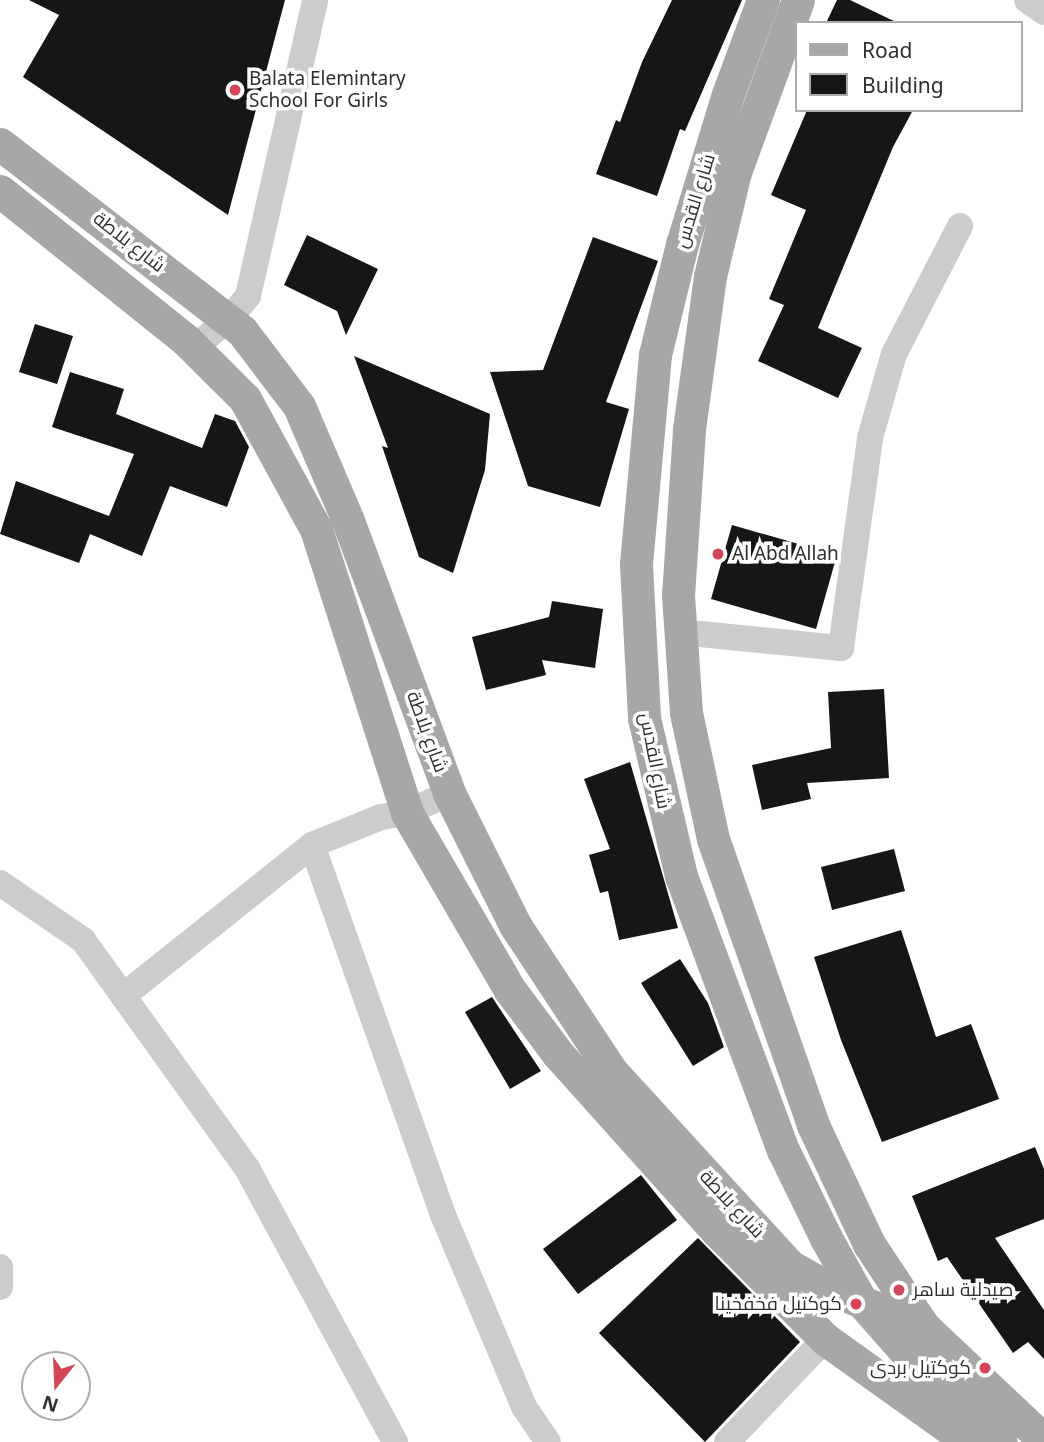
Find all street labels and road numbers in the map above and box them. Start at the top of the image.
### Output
street label: شارع القدس [670,151,720,251]
street label: شارع بلاطة [89,207,169,277]
street label: شارع بلاطة [402,688,452,776]
street label: شارع القدس [635,711,675,811]
street label: شارع بلاطة [695,1165,769,1243]

